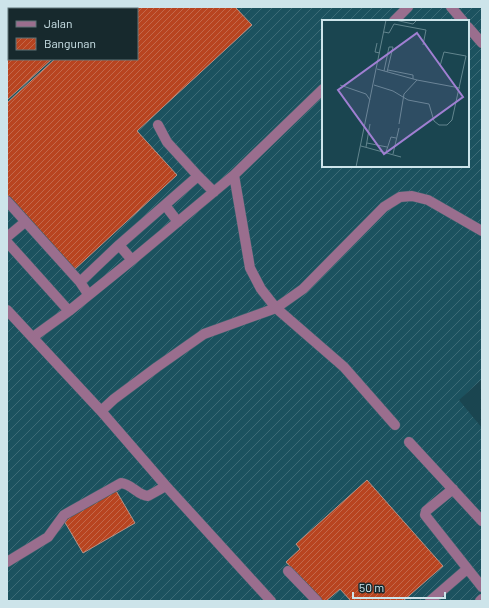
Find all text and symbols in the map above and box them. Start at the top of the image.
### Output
legend [8,8,138,60]
text: Jalan [44,16,72,30]
inset map [322,20,469,167]
text: Bangunan [44,36,96,50]
scale bar [353,574,445,600]
text: 50 m [359,580,384,594]

